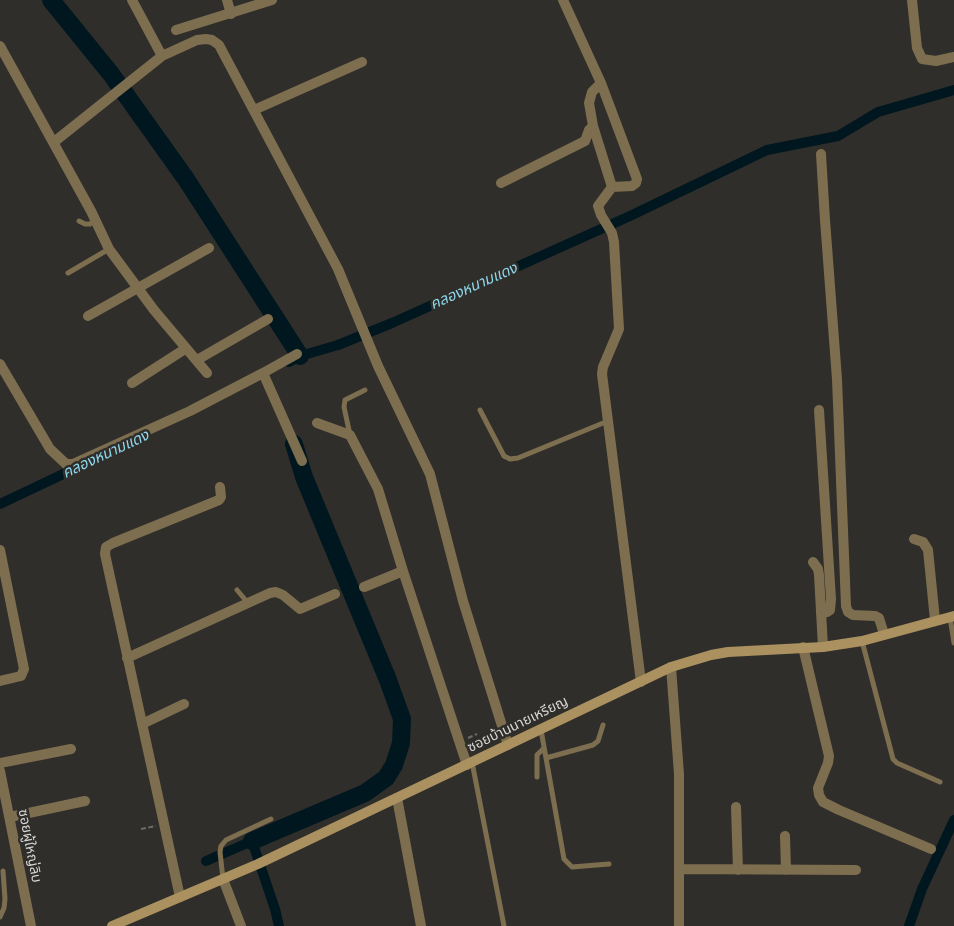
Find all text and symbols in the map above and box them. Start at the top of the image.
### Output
water label: คลองหนามแดง [428,260,520,314]
water label: คลองหนามแดง [60,427,152,483]
street label: ซอยบ้านนายเหรียญ [465,693,571,757]
street label: ซอยผู้ใหญ่ลิบ [14,808,44,884]

